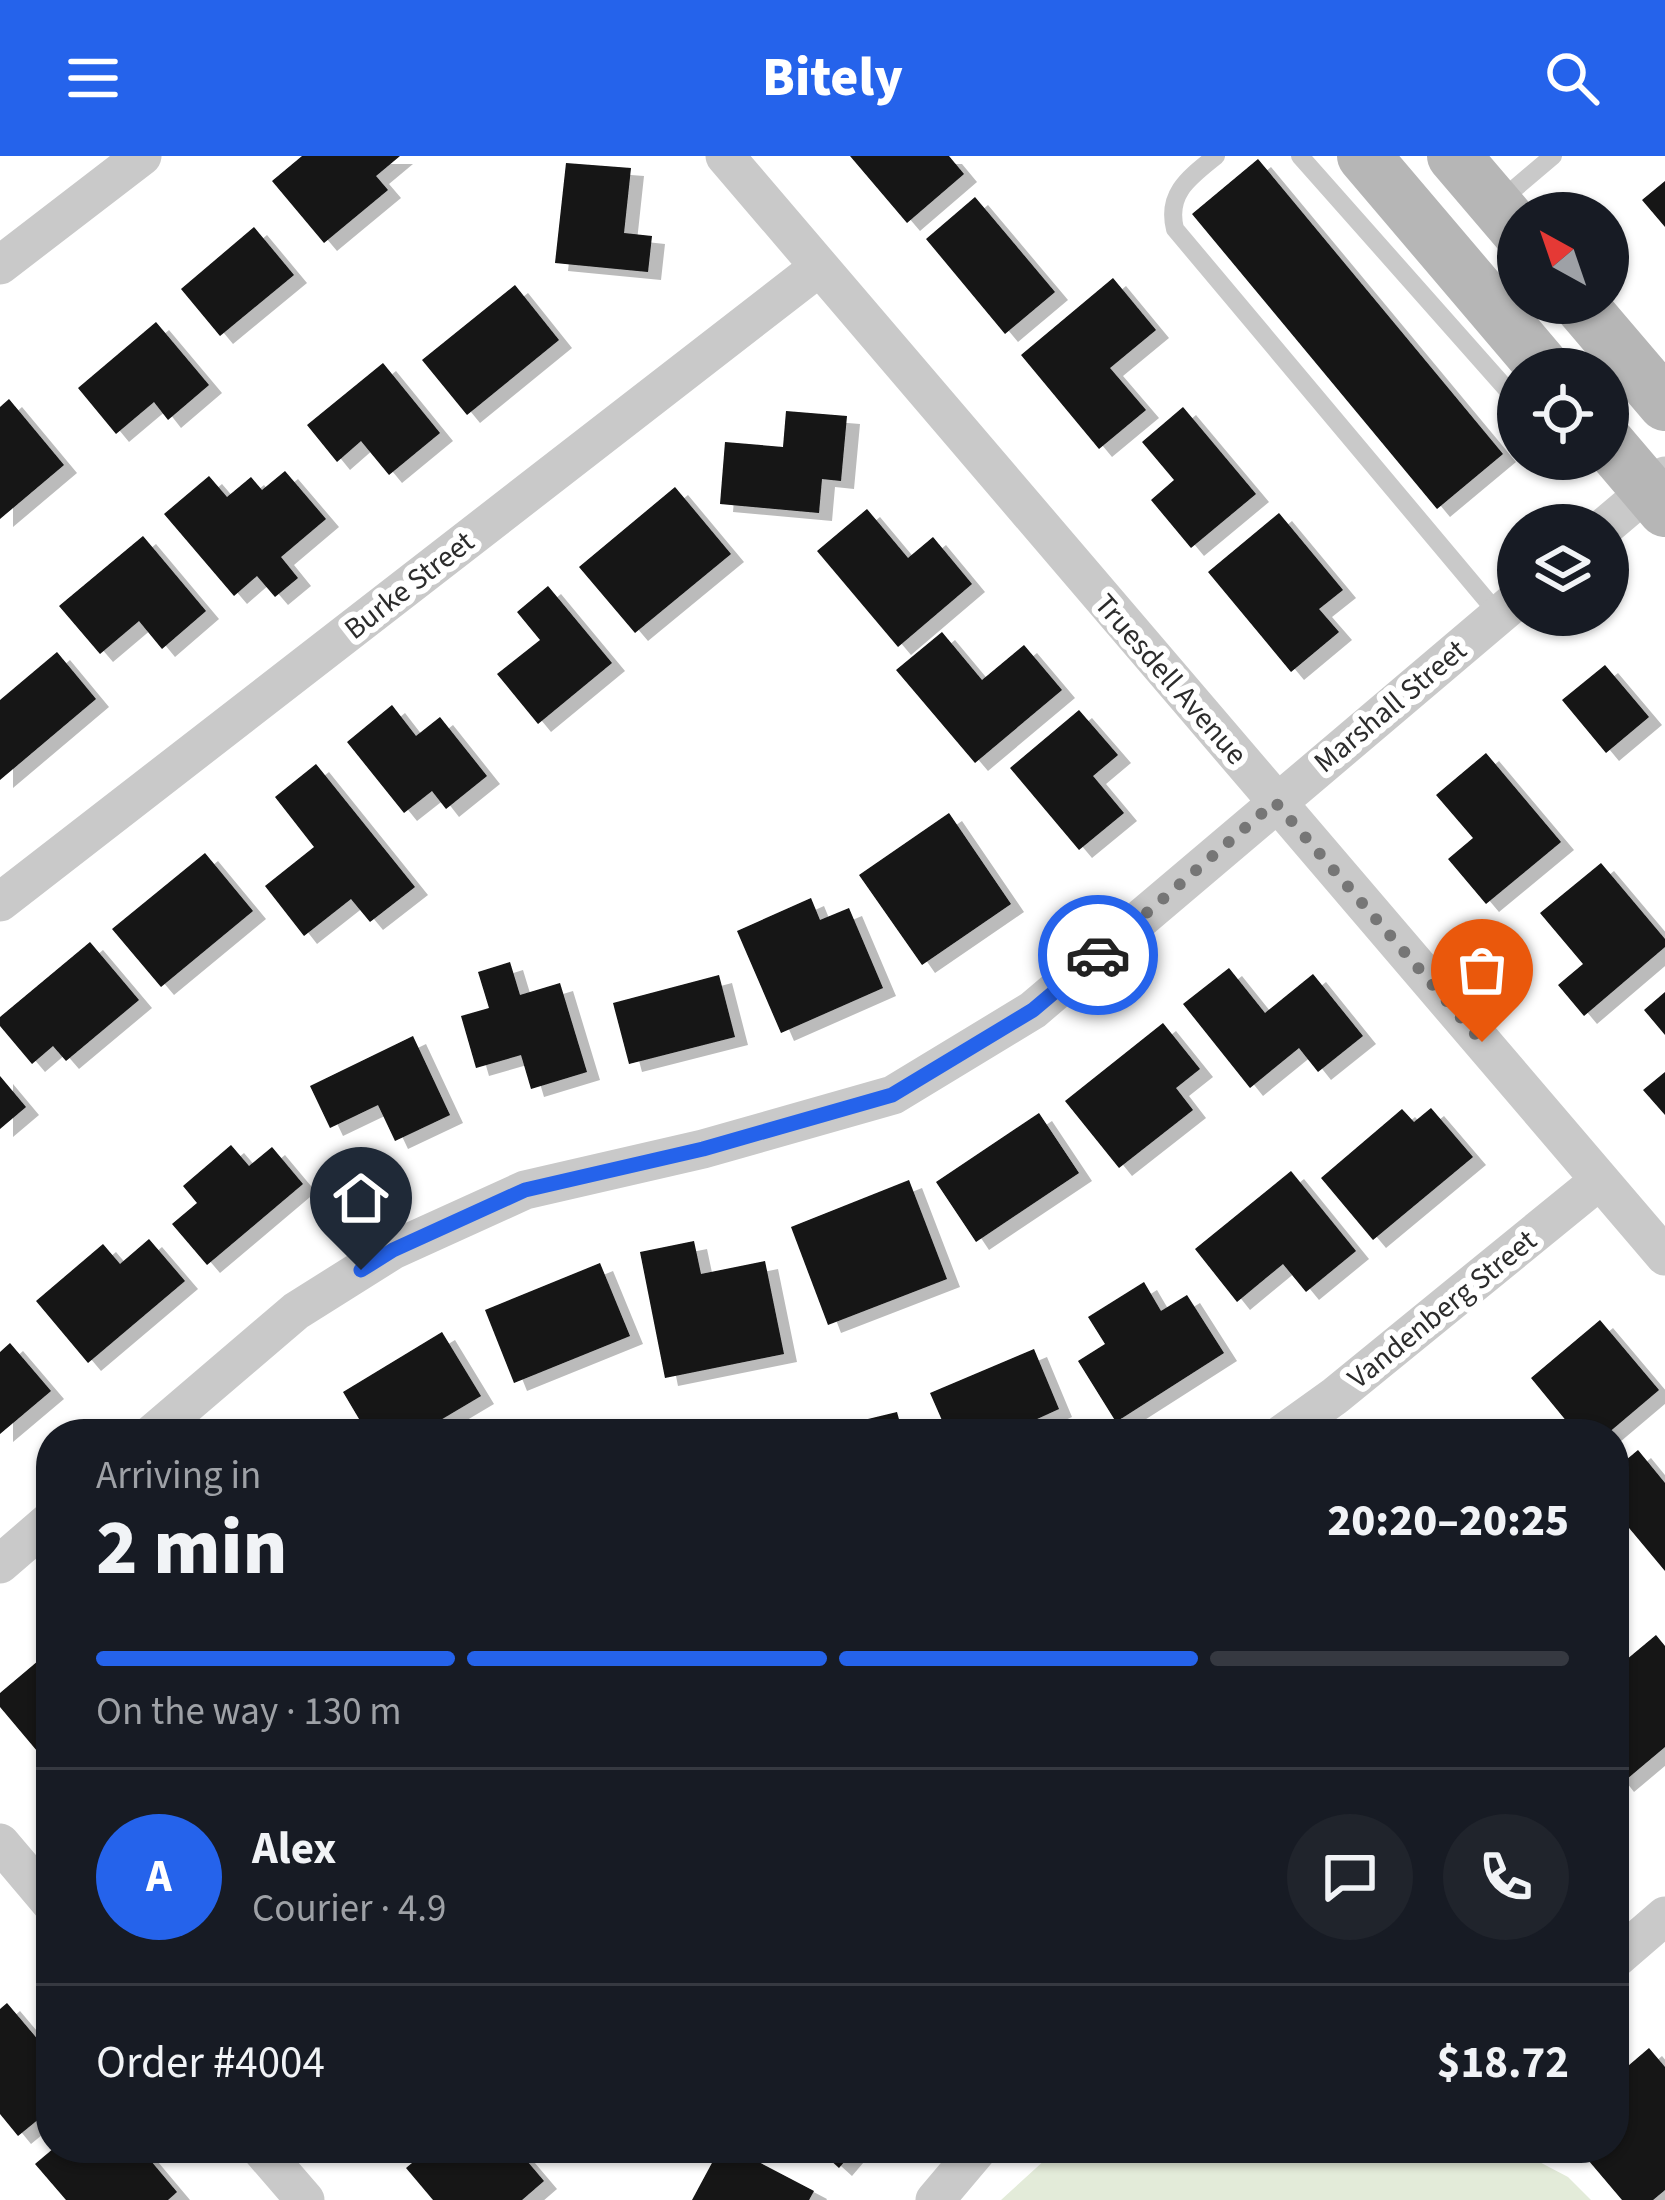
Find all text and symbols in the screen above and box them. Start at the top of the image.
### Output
text: Bitely [762,40,903,117]
icon: menu [60,45,126,111]
icon: search [1539,45,1605,111]
north arrow [1497,192,1629,324]
map controls [1497,192,1629,636]
button: locate [1497,348,1629,480]
button: layers [1497,504,1629,636]
street label: Burke Street [335,521,484,650]
street label: Truesdell Avenue [1084,584,1257,774]
street label: Marshall Street [1305,630,1476,783]
courier [1038,895,1158,1015]
pin [1431,919,1533,1042]
icon: car [1065,922,1131,988]
icon: bag [1449,937,1515,1003]
pin [310,1147,412,1270]
icon: home [328,1165,394,1231]
street label: Vandenberg Street [1339,1220,1546,1399]
text: Arriving in [96,1448,261,1504]
text: 20:20–20:25 [1327,1489,1569,1553]
text: 2 min [96,1493,288,1604]
text: On the way · 130 m [96,1684,402,1740]
button: chat [1287,1814,1413,1940]
button: phone [1443,1814,1569,1940]
text: Alex [252,1817,336,1881]
text: A [146,1845,172,1909]
text: Courier · 4.9 [252,1881,446,1937]
text: Order #4004 [96,2031,325,2095]
text: $18.72 [1437,2031,1569,2095]

